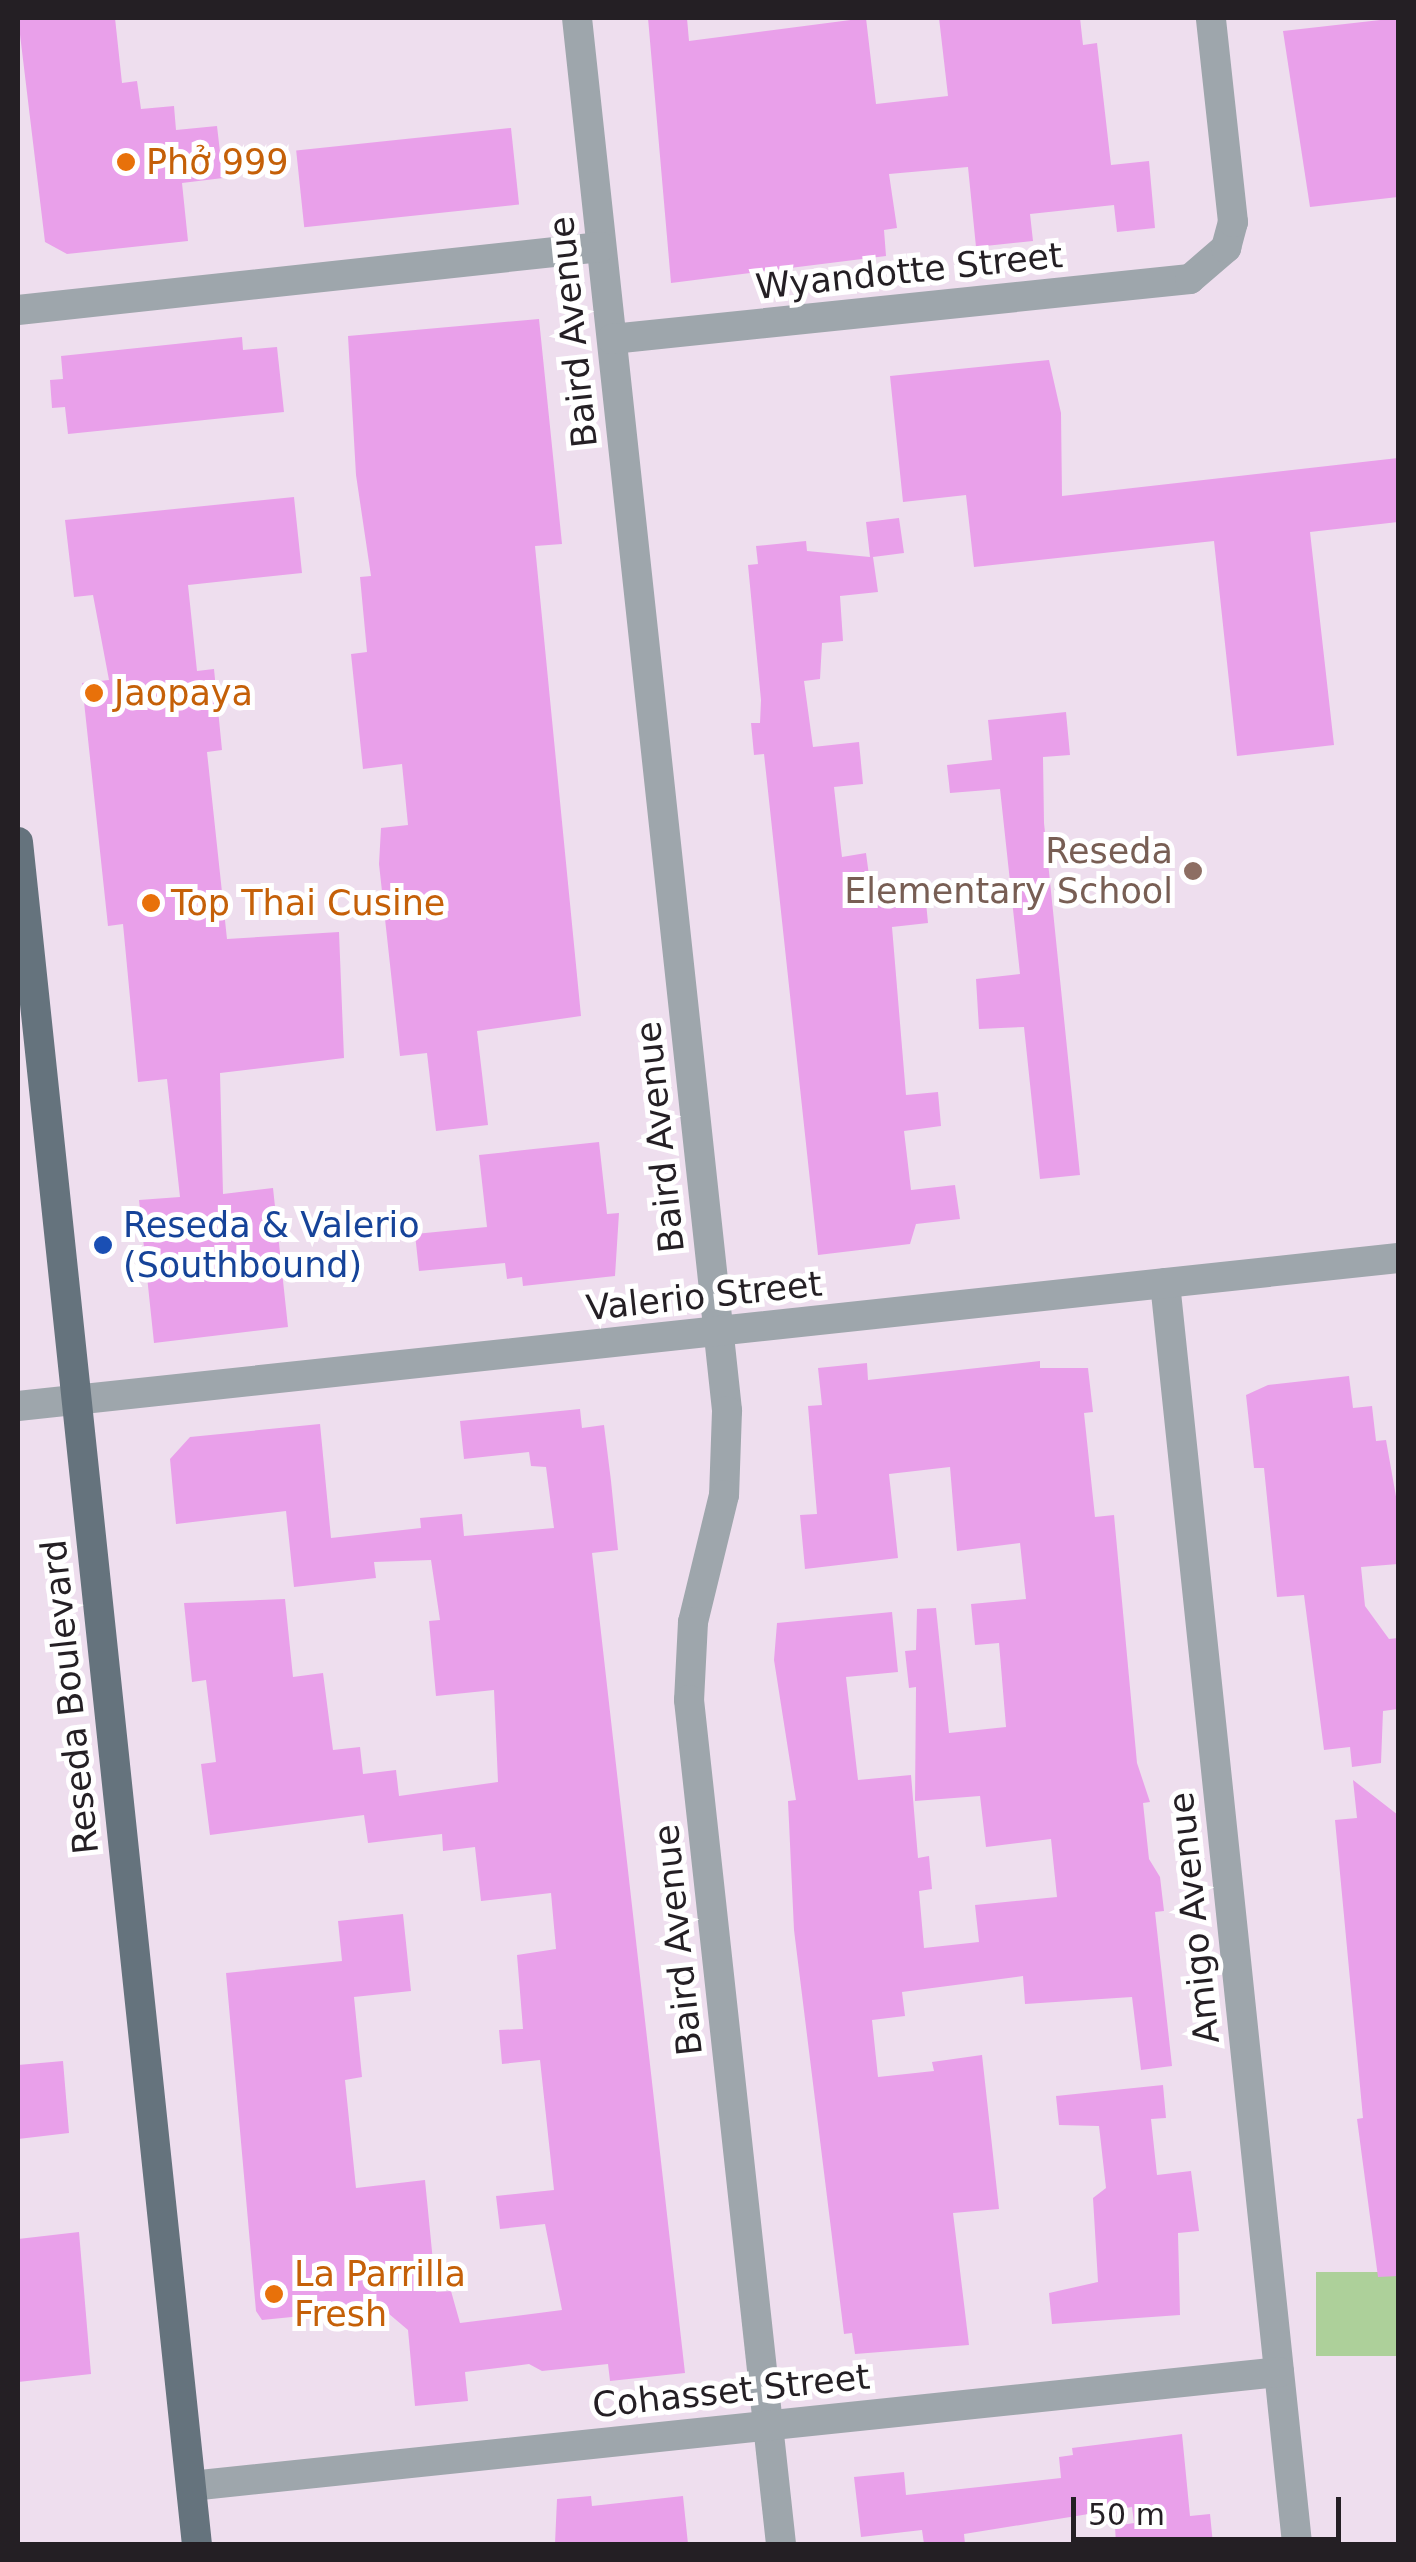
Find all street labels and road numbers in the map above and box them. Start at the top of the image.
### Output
street label: Baird Avenue [540,214,606,450]
street label: Wyandotte Street [753,234,1065,308]
street label: Baird Avenue [627,1019,693,1255]
street label: Valerio Street [584,1263,824,1329]
street label: Reseda Boulevard [33,1538,107,1856]
street label: Amigo Avenue [1160,1790,1228,2046]
street label: Baird Avenue [645,1822,711,2058]
street label: Cohasset Street [590,2356,872,2426]

